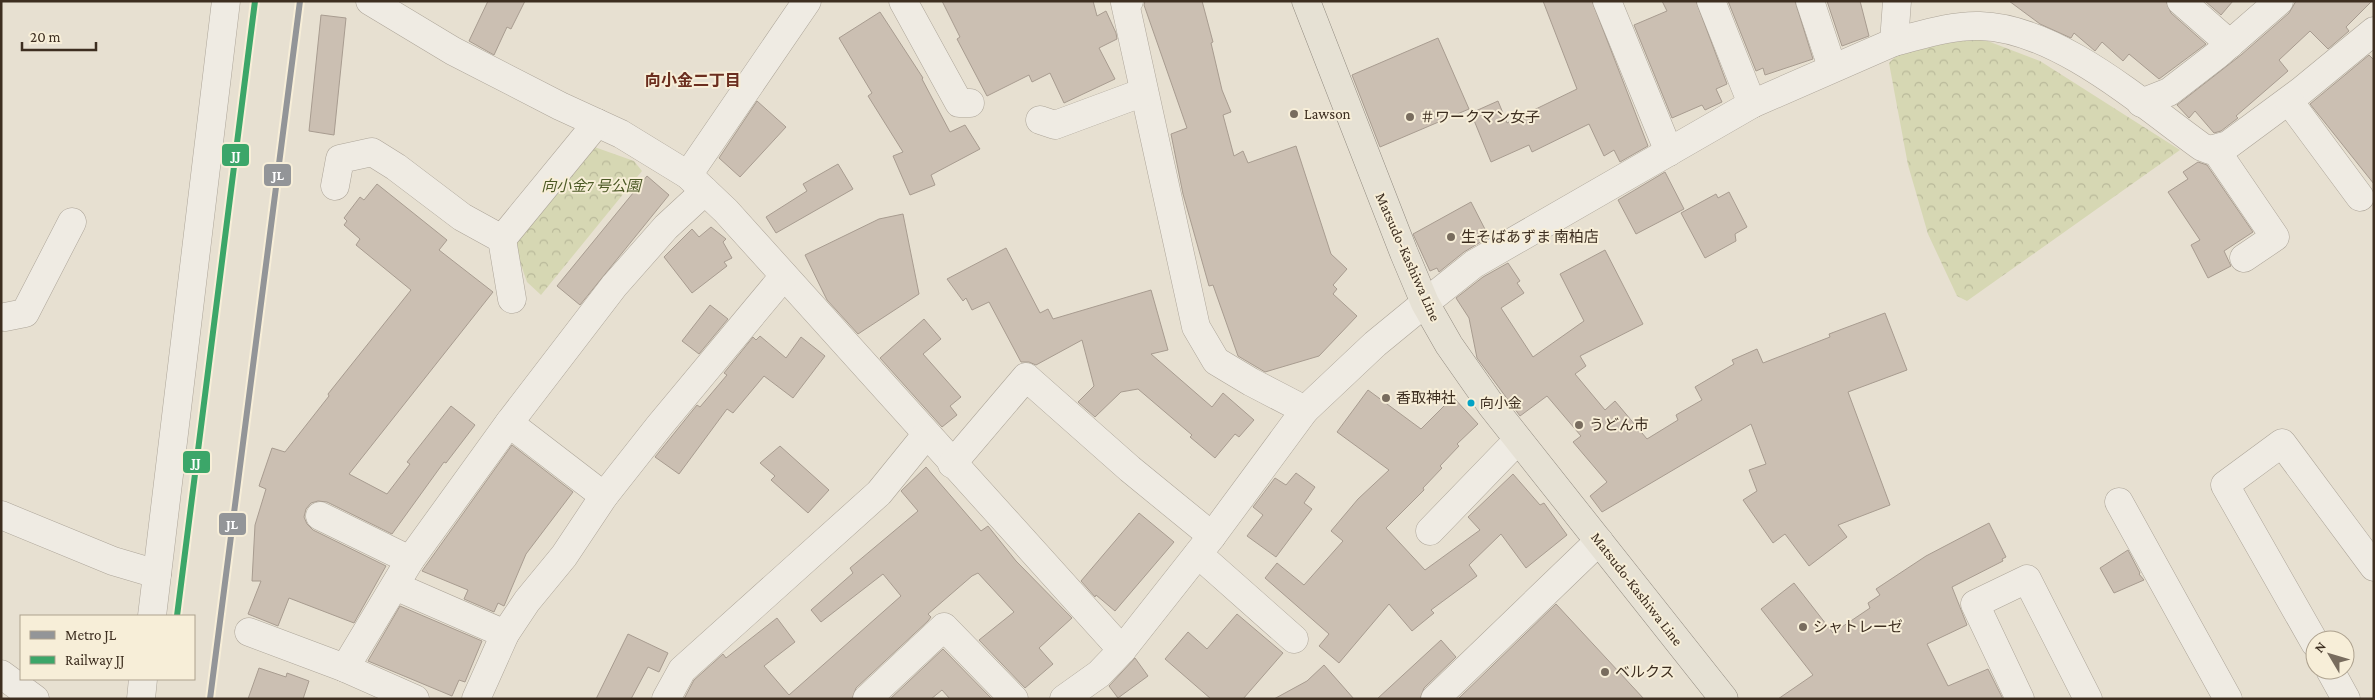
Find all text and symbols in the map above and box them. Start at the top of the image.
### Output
scale bar [22,20,96,52]
text: 20 m [30,29,61,45]
district label: 向小金二丁目 [645,72,741,89]
place label: Lawson [1304,106,1351,122]
marker: Lawson [1288,108,1300,120]
place label: ＃ワークマン女子 [1420,109,1540,125]
marker: ＃ワークマン女子 [1404,111,1416,123]
line badge: JJ [221,143,250,167]
text: JJ [229,147,241,163]
line badge: JL [263,163,292,187]
text: JL [270,167,285,183]
park label: 向小金7 号公園 [541,178,643,194]
street label: Matsudo-Kashiwa Line [1372,190,1444,324]
place label: 生そばあずま 南柏店 [1461,229,1599,245]
marker: 生そばあずま 南柏店 [1445,231,1457,243]
place label: 香取神社 [1396,390,1456,406]
marker: 香取神社 [1380,392,1392,404]
place label: 向小金 [1480,395,1522,411]
marker: 向小金 [1466,398,1476,408]
place label: うどん市 [1589,417,1649,433]
marker: うどん市 [1573,419,1585,431]
line badge: JJ [182,450,211,474]
text: JJ [189,454,201,470]
line badge: JL [218,512,247,536]
text: JL [224,516,239,532]
street label: Matsudo-Kashiwa Line [1588,529,1686,649]
legend [20,615,195,680]
place label: シャトレーゼ [1813,619,1903,635]
marker: シャトレーゼ [1797,621,1809,633]
text: Metro JL [65,627,117,644]
north arrow [2305,630,2355,680]
text: N [2311,638,2329,656]
text: Railway JJ [65,652,125,669]
place label: ベルクス [1615,664,1675,680]
marker: ベルクス [1599,666,1611,678]

